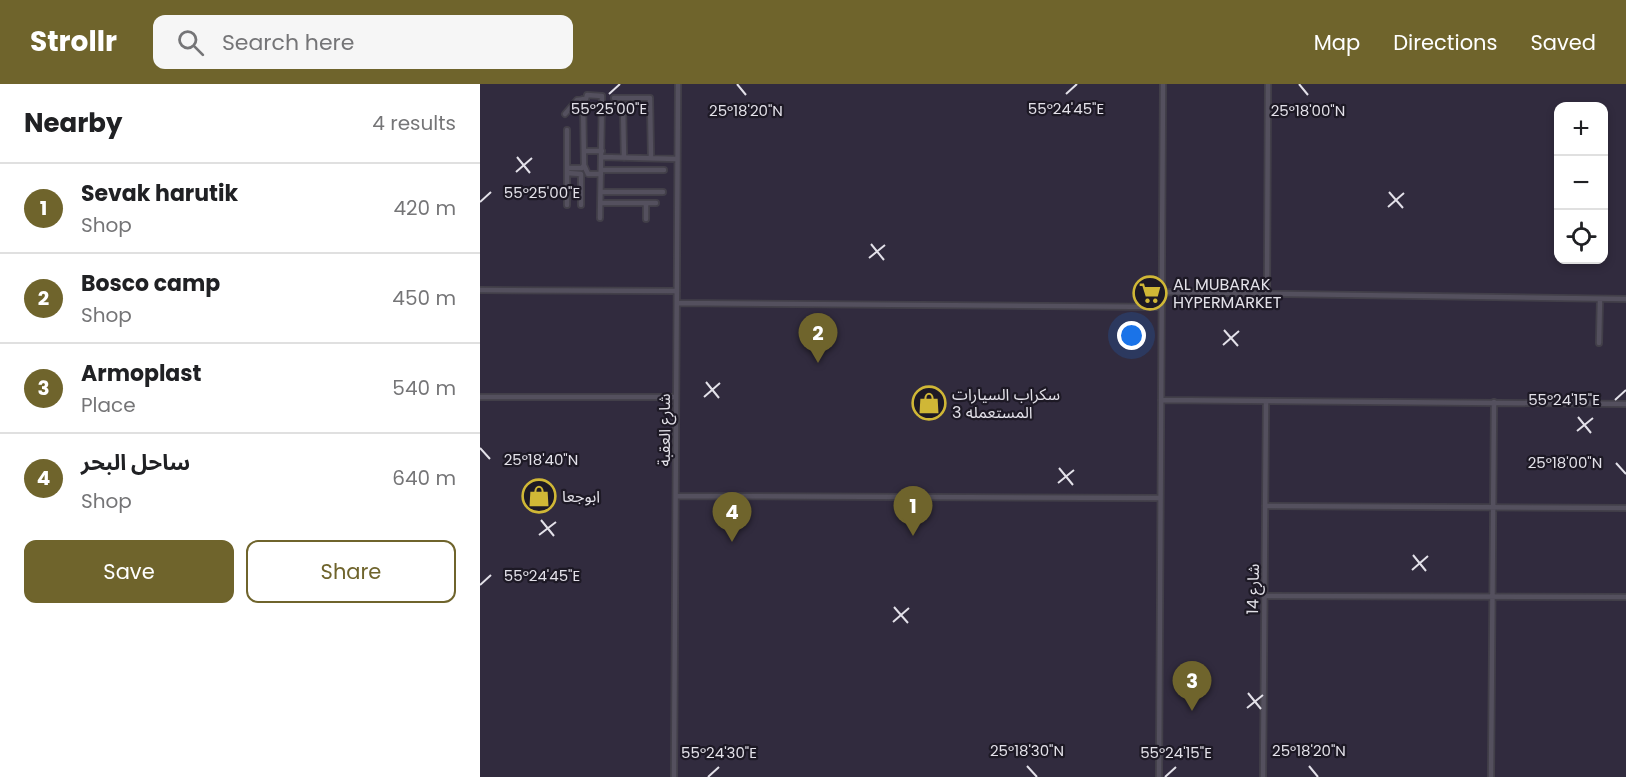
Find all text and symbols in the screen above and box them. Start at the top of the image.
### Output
search box [153,15,573,69]
text: Strollr [30,22,117,61]
icon: search [174,26,207,59]
text: Search here [222,27,354,58]
text: Map [1314,28,1360,57]
text: Directions [1393,28,1497,57]
text: Saved [1530,28,1596,57]
text: 55°25'00"E [571,98,647,119]
text: 55°24'45"E [1028,98,1104,119]
text: 25°18'20"N [709,100,783,121]
text: 25°18'00"N [1271,100,1345,121]
map controls [1554,102,1608,264]
button: + [1554,102,1608,156]
text: Nearby [24,105,122,141]
text: 4 results [372,109,456,137]
button: − [1554,156,1608,210]
text: Sevak harutik [81,178,238,209]
text: 55°25'00"E [504,182,580,203]
text: 1 [40,194,47,222]
text: 420 m [393,194,456,222]
button: locate [1554,210,1608,264]
text: Shop [81,211,132,239]
text: Bosco camp [81,268,220,299]
place label: AL MUBARAK HYPERMARKET [1173,273,1282,314]
supermarket icon: AL MUBARAK HYPERMARKET [1132,275,1168,311]
text: 2 [38,284,49,312]
text: 450 m [392,284,456,312]
text: Shop [81,301,132,329]
pin: 2 [798,314,838,363]
your location [1117,321,1146,350]
text: Armoplast [81,358,202,389]
text: 3 [37,374,50,402]
text: 540 m [392,374,456,402]
place label: سكراب السيارات المستعمله 3 [952,383,1060,424]
shop icon: سكراب السيارات المستعمله 3 [911,385,947,421]
text: 55°24'15"E [1528,389,1600,410]
text: Place [81,391,136,419]
street label: شارع العقبة [653,394,677,466]
text: ساحل البحر [81,447,190,478]
text: 25°18'40"N [504,449,578,470]
text: 25°18'00"N [1528,452,1602,473]
text: 4 [37,464,50,492]
text: 640 m [392,464,456,492]
shop icon: ابوجعا [521,478,557,514]
place label: ابوجعا [562,485,600,508]
pin: 1 [894,486,932,536]
text: Shop [81,487,132,515]
pin: 4 [712,492,752,542]
button: Save [24,540,234,603]
button: Share [246,540,456,603]
street label: شارع 14 [1241,563,1266,615]
text: 55°24'45"E [504,565,580,586]
pin: 3 [1172,662,1212,711]
text: 25°18'30"N [990,740,1064,761]
text: 25°18'20"N [1272,740,1346,761]
text: 55°24'30"E [681,742,757,763]
text: 55°24'15"E [1140,742,1212,763]

